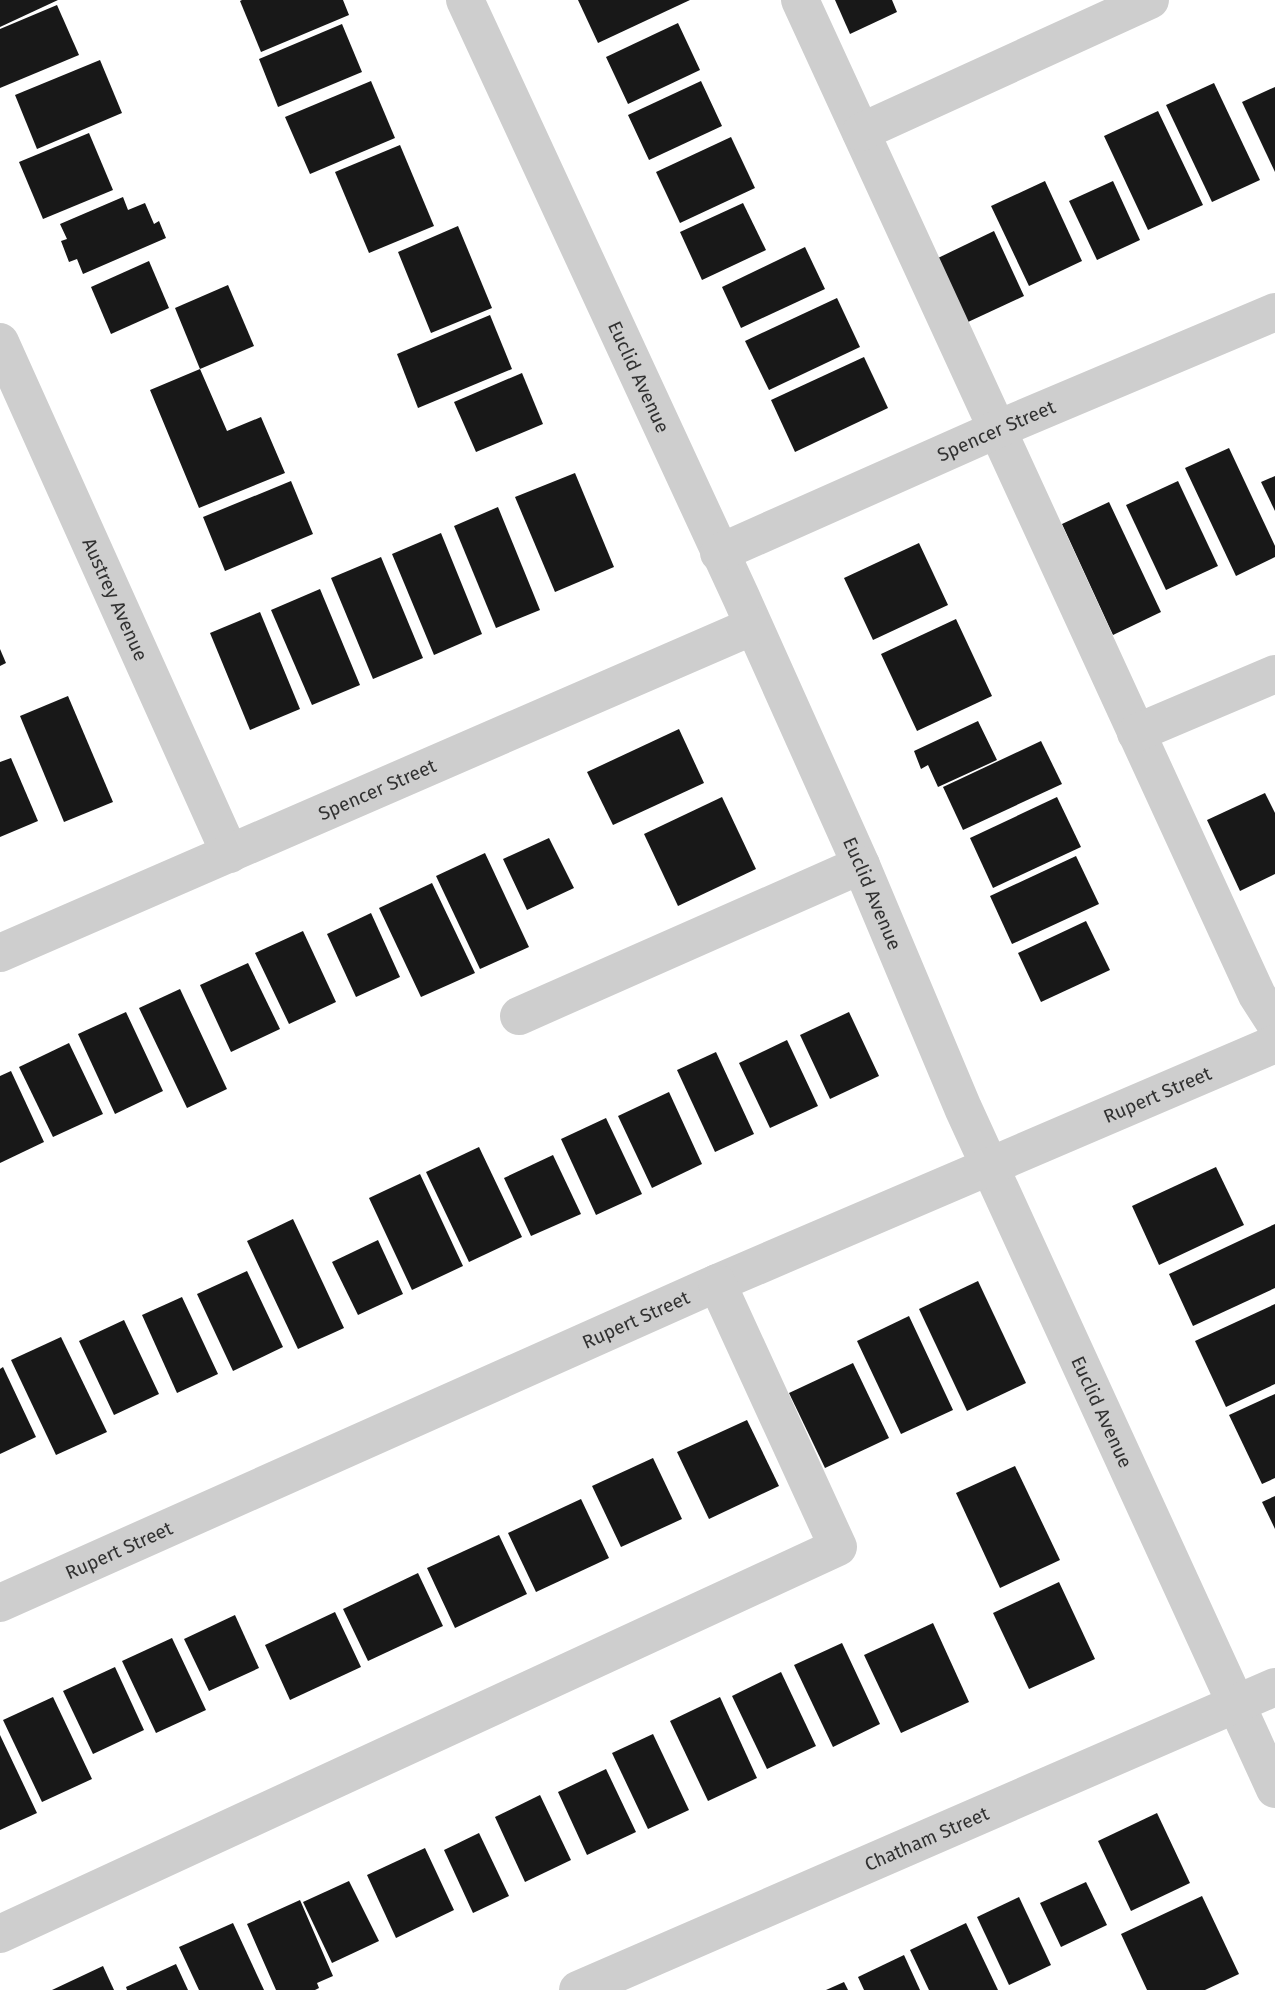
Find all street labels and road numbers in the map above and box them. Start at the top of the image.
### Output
street label: Euclid Avenue [603,317,674,436]
street label: Spencer Street [934,395,1059,467]
street label: Austrey Avenue [78,534,153,664]
street label: Spencer Street [315,754,440,825]
street label: Euclid Avenue [838,833,906,953]
street label: Rupert Street [1100,1062,1215,1128]
street label: Rupert Street [579,1286,693,1354]
street label: Euclid Avenue [1066,1352,1137,1472]
street label: Rupert Street [62,1516,176,1584]
street label: Chatham Street [861,1802,992,1876]

